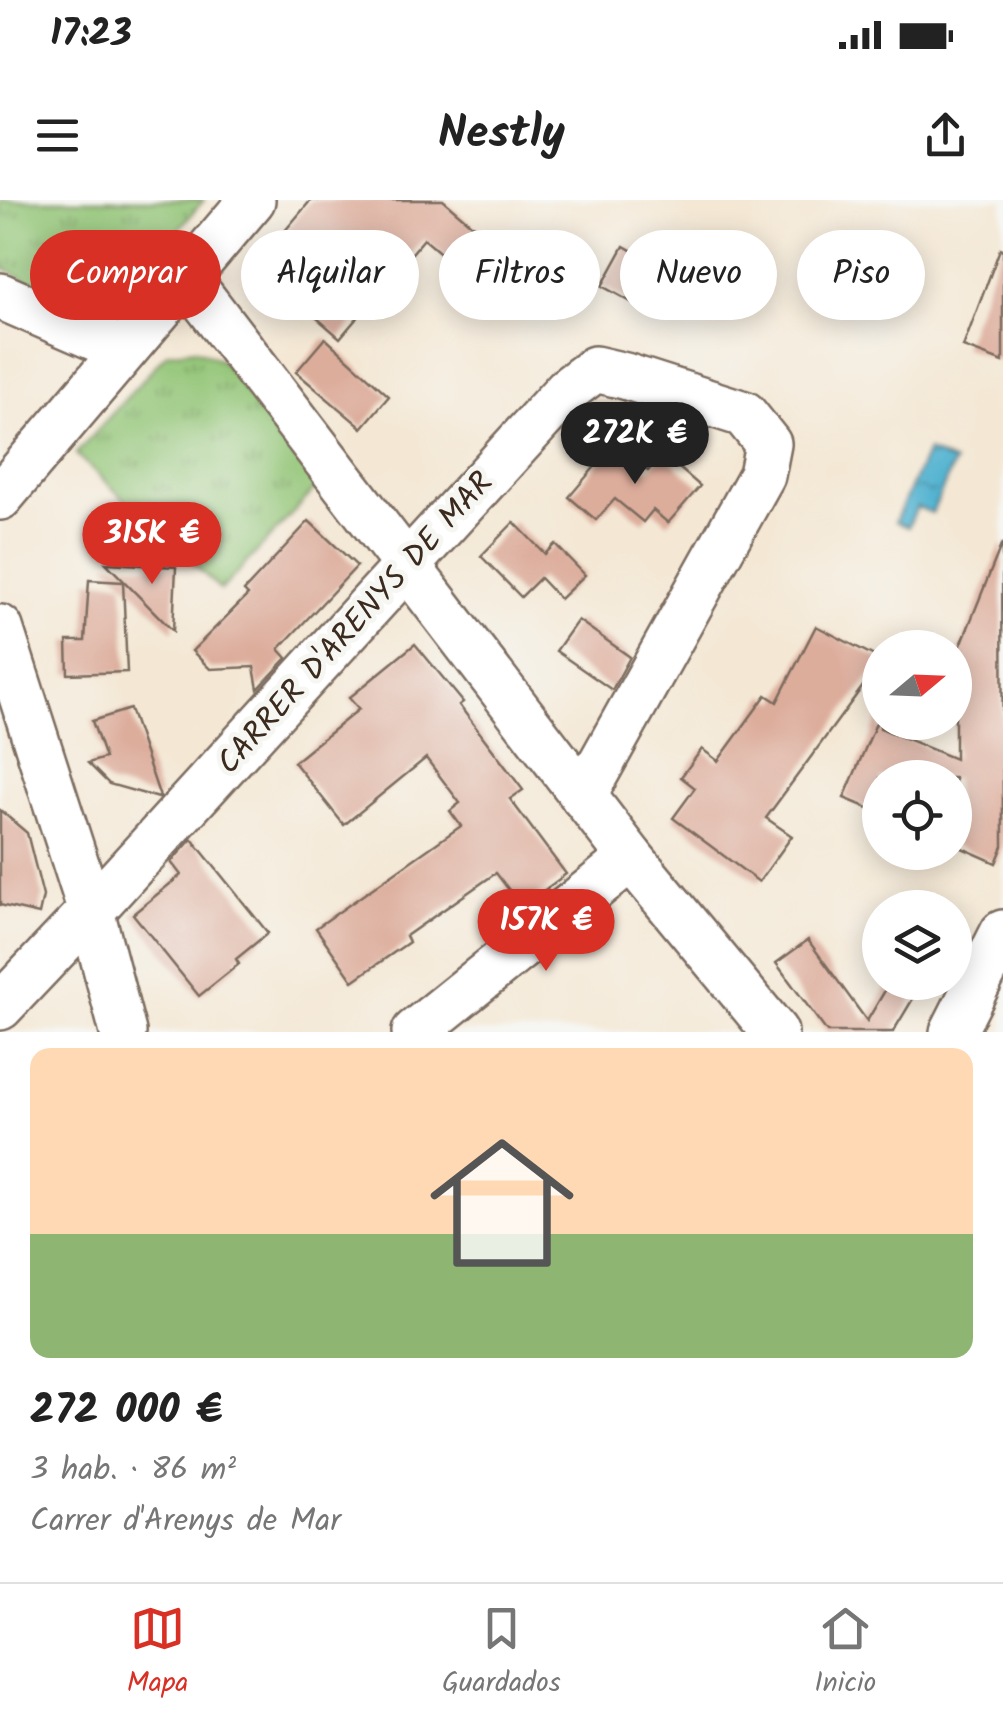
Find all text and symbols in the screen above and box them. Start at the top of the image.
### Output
text: 17:23 [50,5,132,65]
text: Nestly [438,99,565,171]
icon: menu [30,108,85,163]
icon: share [918,108,973,163]
chip: Comprar [30,230,221,320]
chip: Alquilar [241,230,419,320]
chip: Filtros [439,230,600,320]
chip: Nuevo [620,230,777,320]
chip: Piso [797,230,925,320]
pin: 272K € [554,402,716,487]
text: 272K € [583,409,687,460]
street label: CARRER D'ARENYS DE MAR [205,460,507,787]
pin: 315K € [71,502,233,587]
text: 315K € [104,509,200,560]
north arrow [862,630,972,740]
map controls [862,630,972,1000]
button: locate [862,760,972,870]
pin: 157K € [465,889,627,974]
button: layers [862,890,972,1000]
text: 157K € [500,896,592,947]
icon: home [412,1113,592,1293]
text: 272 000 € [30,1378,222,1445]
text: 3 hab. · 86 m² [30,1445,236,1496]
text: Carrer d'Arenys de Mar [30,1496,341,1547]
tab: Mapa [127,1601,189,1706]
tab: Guardados [442,1601,561,1706]
tab: Inicio [814,1601,876,1706]

